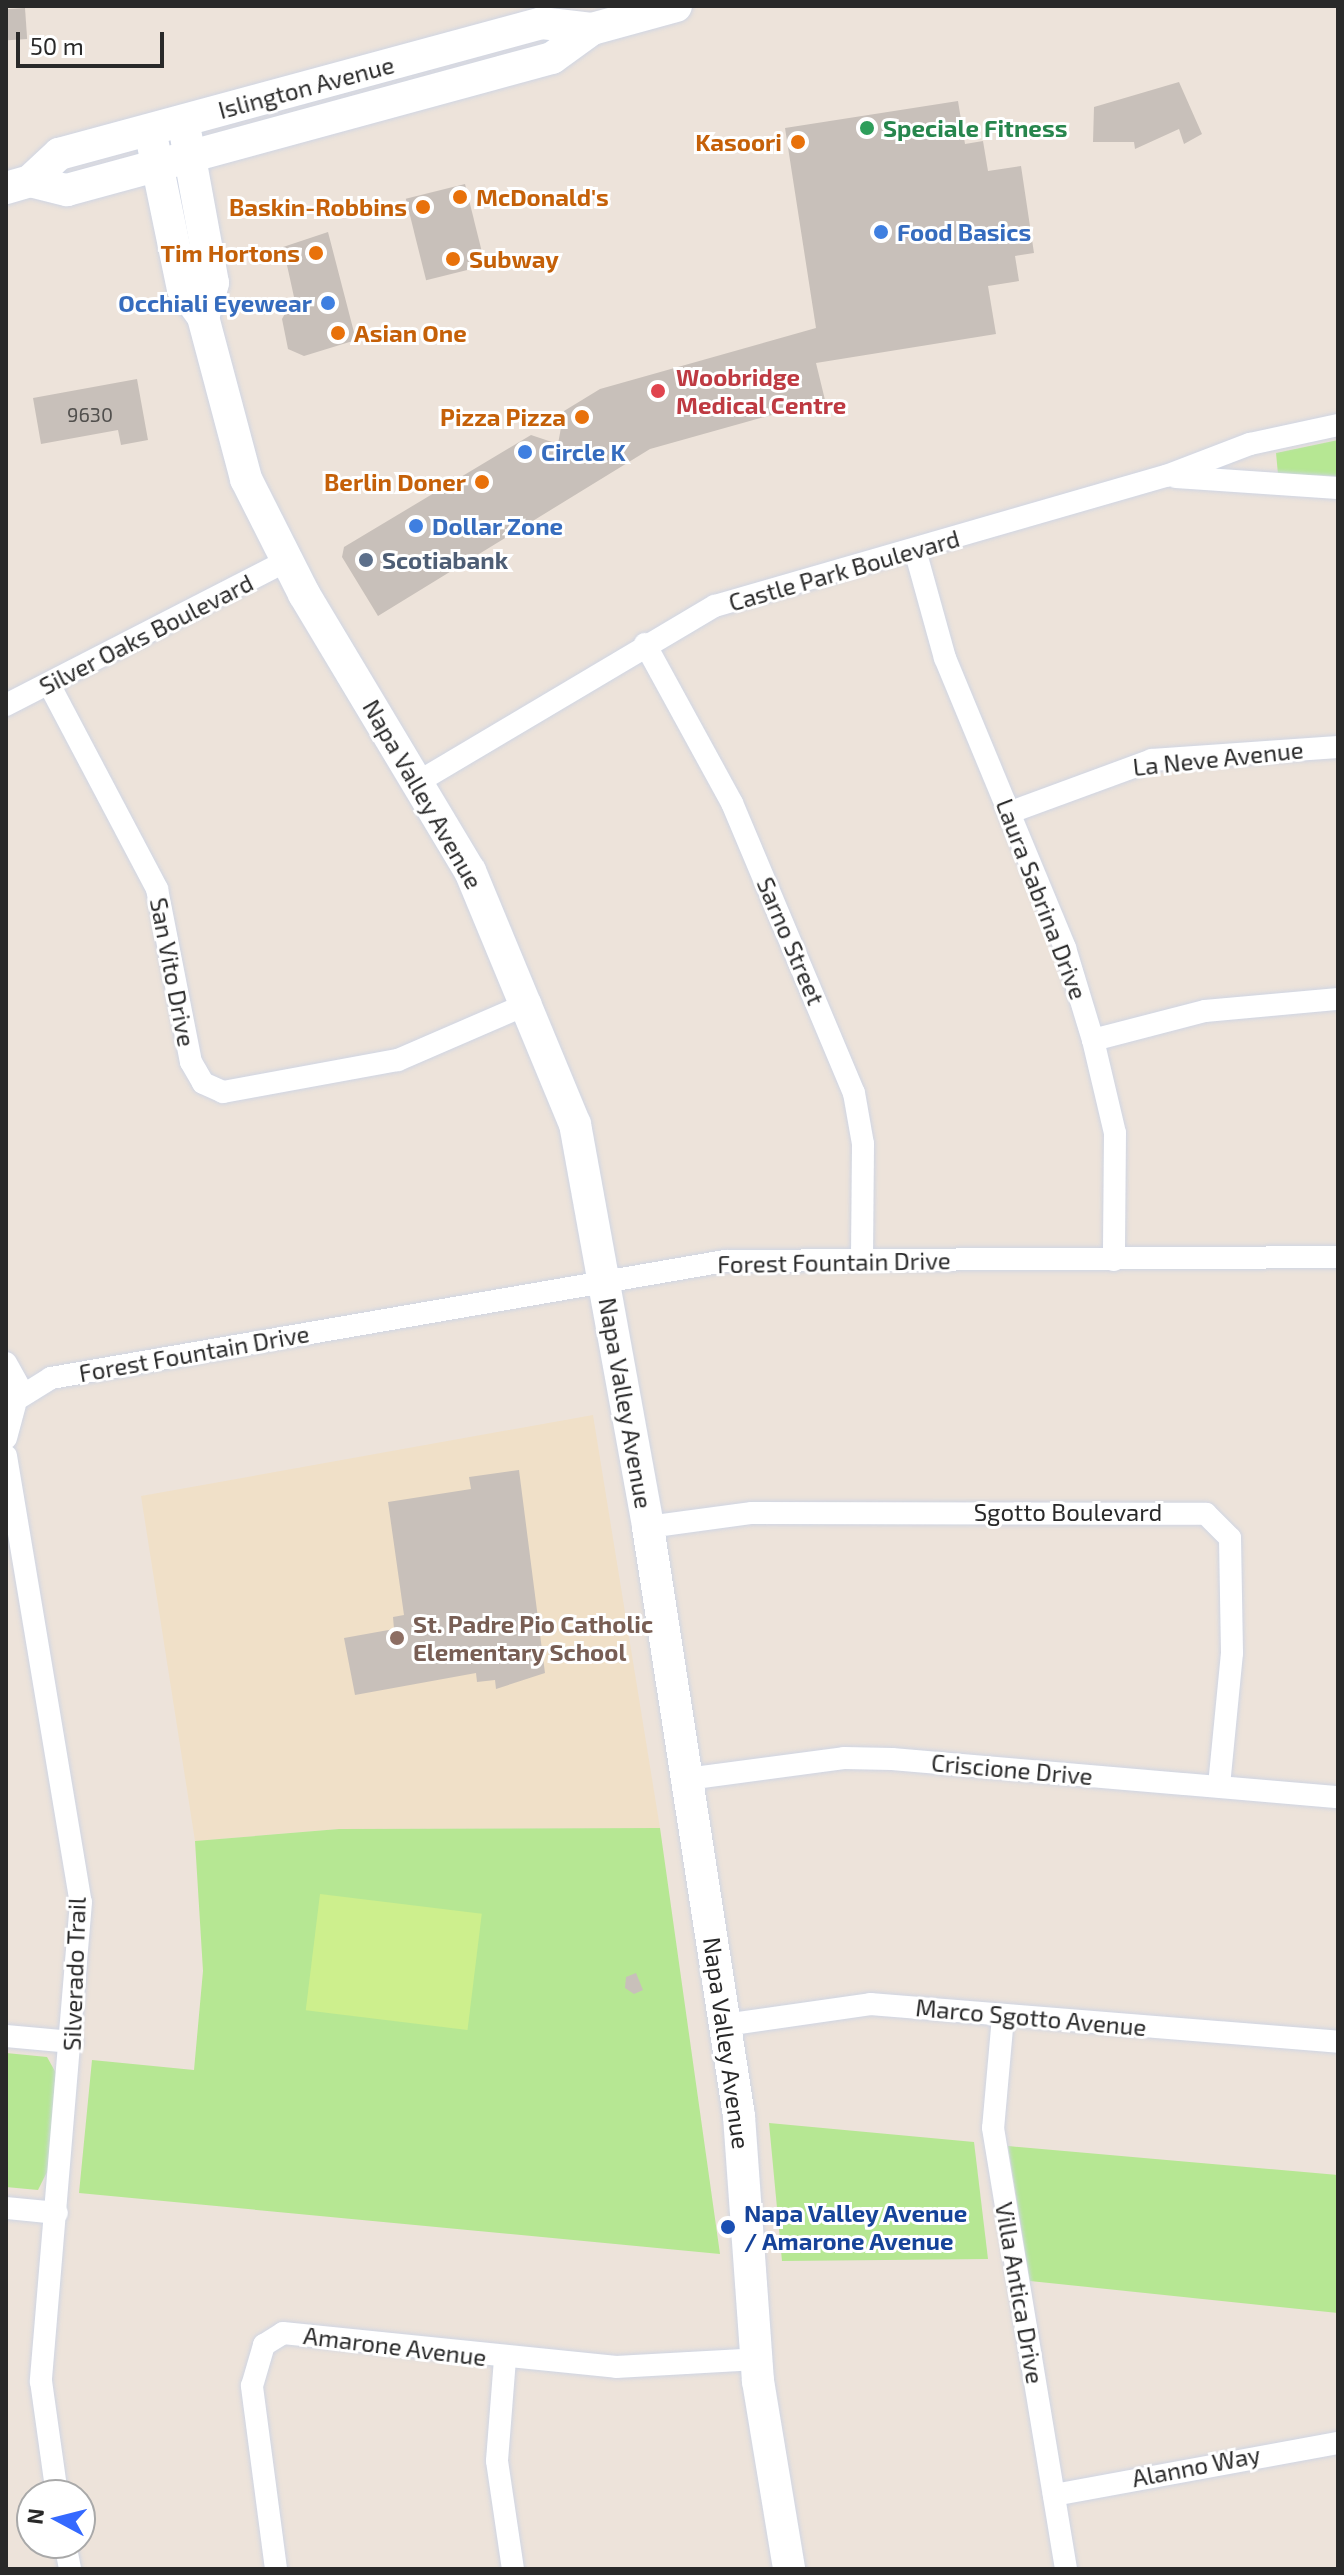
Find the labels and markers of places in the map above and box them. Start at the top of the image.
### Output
place label: Speciale Fitness [883,114,1067,142]
marker: Speciale Fitness [858,119,876,137]
place label: Kasoori [695,128,782,156]
marker: Kasoori [789,133,807,151]
place label: McDonald's [476,183,609,211]
marker: McDonald's [451,188,469,206]
place label: Baskin-Robbins [229,193,407,221]
marker: Baskin-Robbins [414,198,432,216]
place label: Food Basics [897,218,1031,246]
marker: Food Basics [872,223,890,241]
place label: Tim Hortons [160,239,300,267]
marker: Tim Hortons [307,244,325,262]
place label: Subway [469,245,559,273]
marker: Subway [444,250,462,268]
place label: Occhiali Eyewear [118,289,312,317]
marker: Occhiali Eyewear [319,294,337,312]
place label: Asian One [354,319,467,347]
marker: Asian One [329,324,347,342]
place label: Woobridge Medical Centre [676,363,847,419]
marker: Woobridge Medical Centre [647,380,669,402]
place label: Pizza Pizza [440,403,566,431]
marker: Pizza Pizza [573,408,591,426]
place label: Circle K [541,438,626,466]
marker: Circle K [516,443,534,461]
place label: Berlin Doner [324,468,466,496]
marker: Berlin Doner [473,473,491,491]
place label: Dollar Zone [432,512,564,540]
marker: Dollar Zone [407,517,425,535]
place label: Scotiabank [382,546,508,574]
marker: Scotiabank [357,551,375,569]
place label: St. Padre Pio Catholic Elementary School [413,1610,653,1666]
marker: St. Padre Pio Catholic Elementary School [388,1629,406,1647]
place label: Napa Valley Avenue / Amarone Avenue [744,2199,969,2255]
marker: Napa Valley Avenue / Amarone Avenue [719,2218,737,2236]

